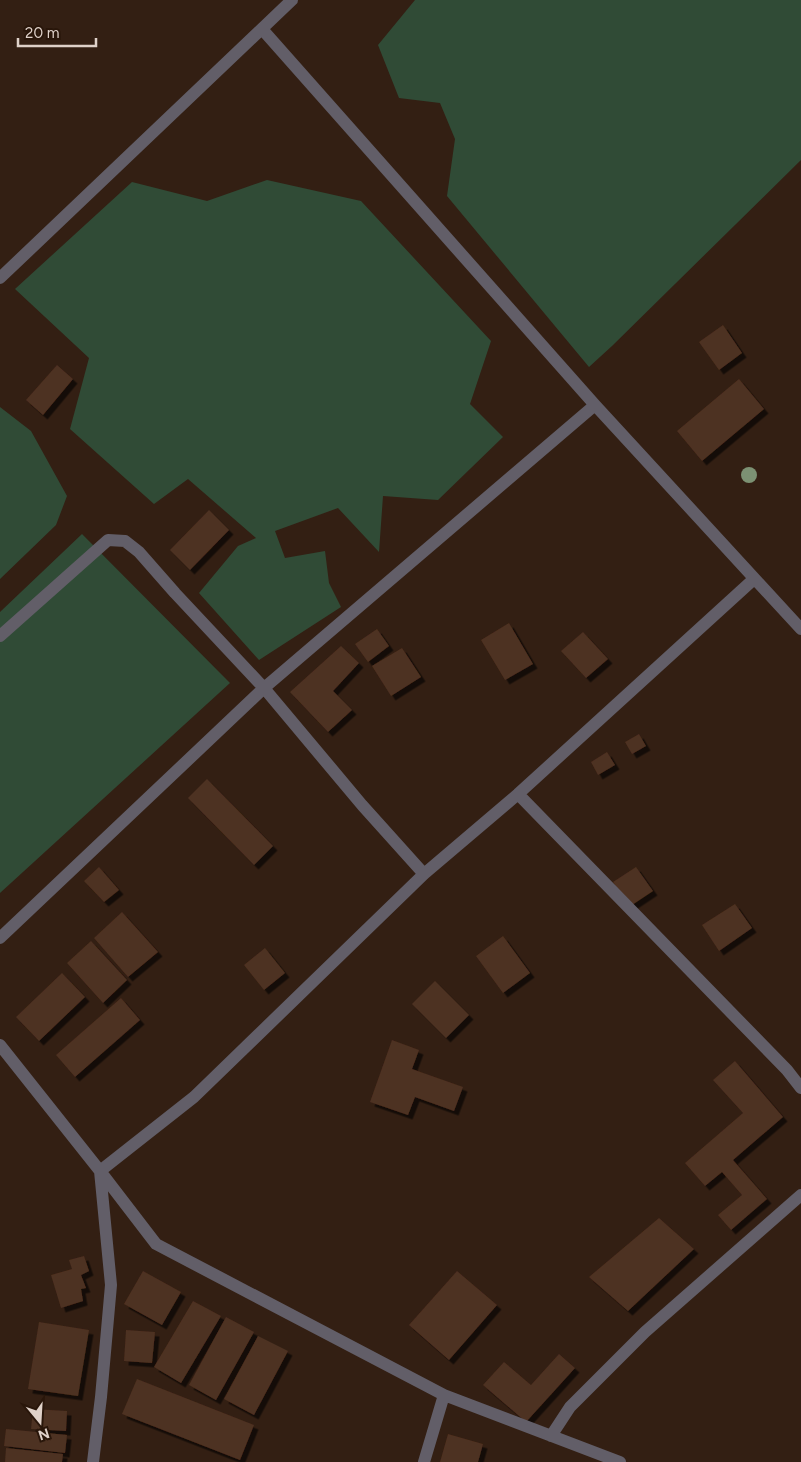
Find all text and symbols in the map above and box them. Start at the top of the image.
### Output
scale bar [18,15,95,47]
text: 20 m [25,24,59,42]
north arrow [15,1397,65,1447]
text: N [36,1424,52,1444]

